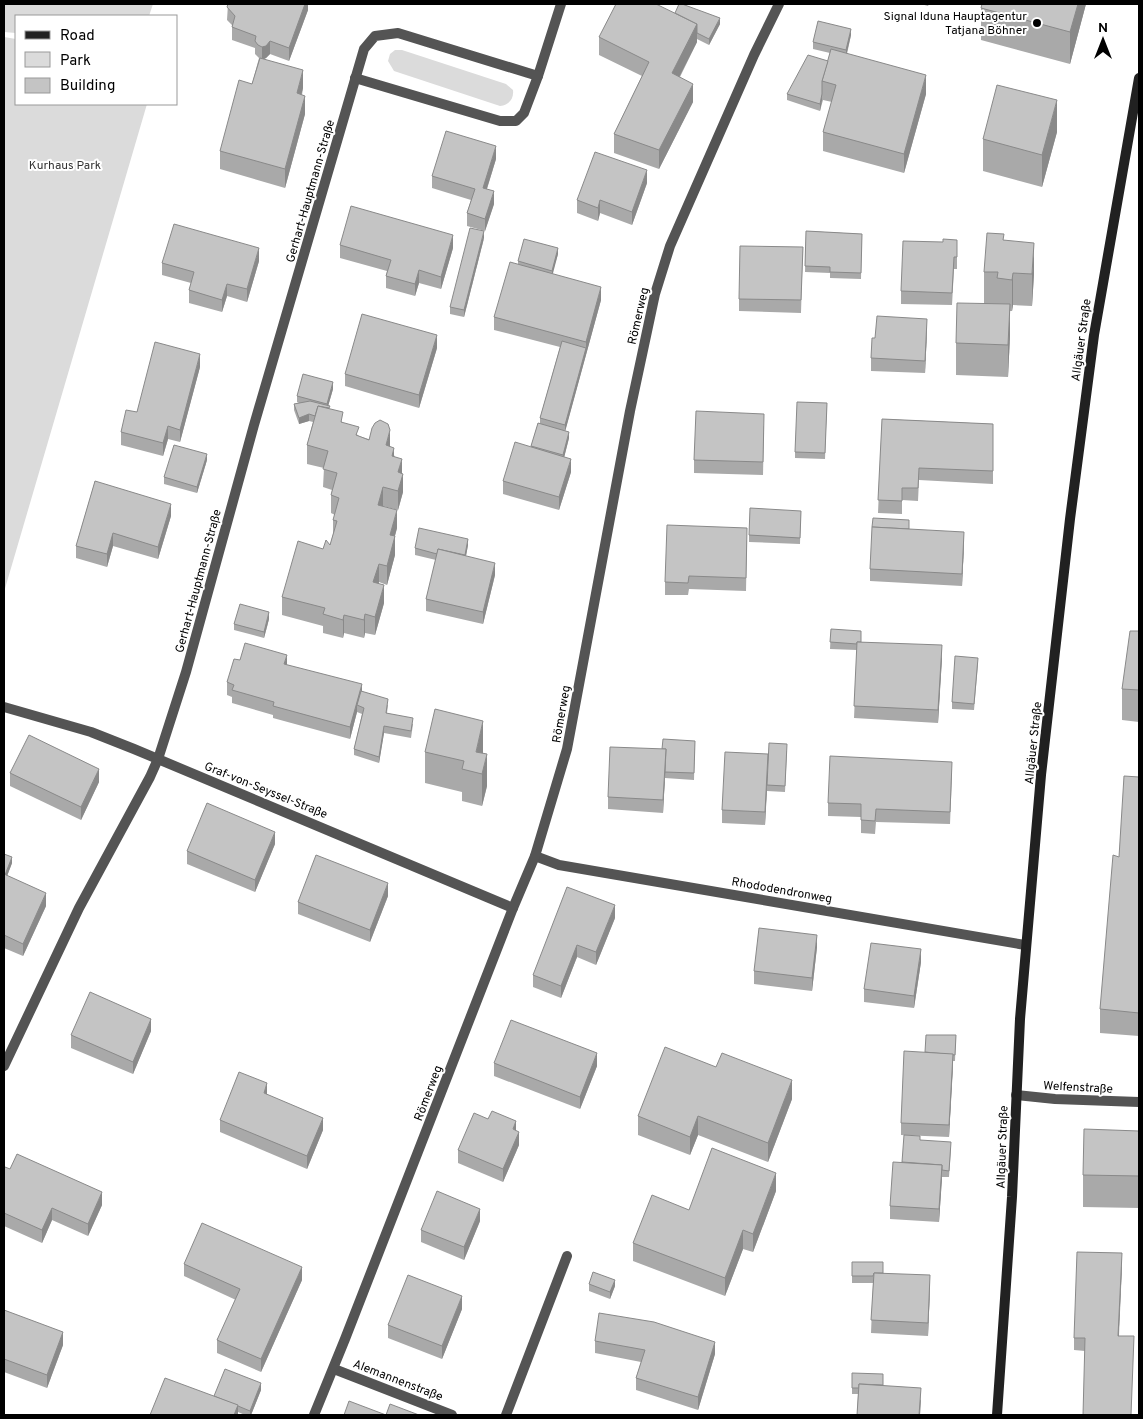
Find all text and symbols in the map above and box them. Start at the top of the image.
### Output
place label: Signal Iduna Hauptagentur Tatjana Böhner [884,9,1027,39]
legend [15,15,178,105]
north arrow [1078,15,1128,65]
marker: Signal Iduna Hauptagentur Tatjana Böhner [1031,17,1043,29]
text: N [1098,20,1108,37]
text: Road [60,27,95,46]
text: Park [60,52,91,71]
text: Building [60,77,115,96]
street label: Gerhart-Hauptmann-Straße [283,118,339,265]
park label: Kurhaus Park [29,158,101,174]
street label: Römerweg [625,286,653,346]
street label: Allgäuer Straße [1068,298,1096,382]
street label: Gerhart-Hauptmann-Straße [172,508,226,655]
street label: Römerweg [549,684,575,744]
street label: Allgäuer Straße [1022,701,1046,785]
street label: Graf-von-Seyssel-Straße [202,759,330,823]
street label: Rhododendronweg [730,874,833,908]
street label: Römerweg [411,1063,447,1123]
street label: Welfenstraße [1043,1078,1113,1098]
street label: Allgäuer Straße [994,1105,1012,1189]
street label: Alemannenstraße [350,1356,445,1405]

